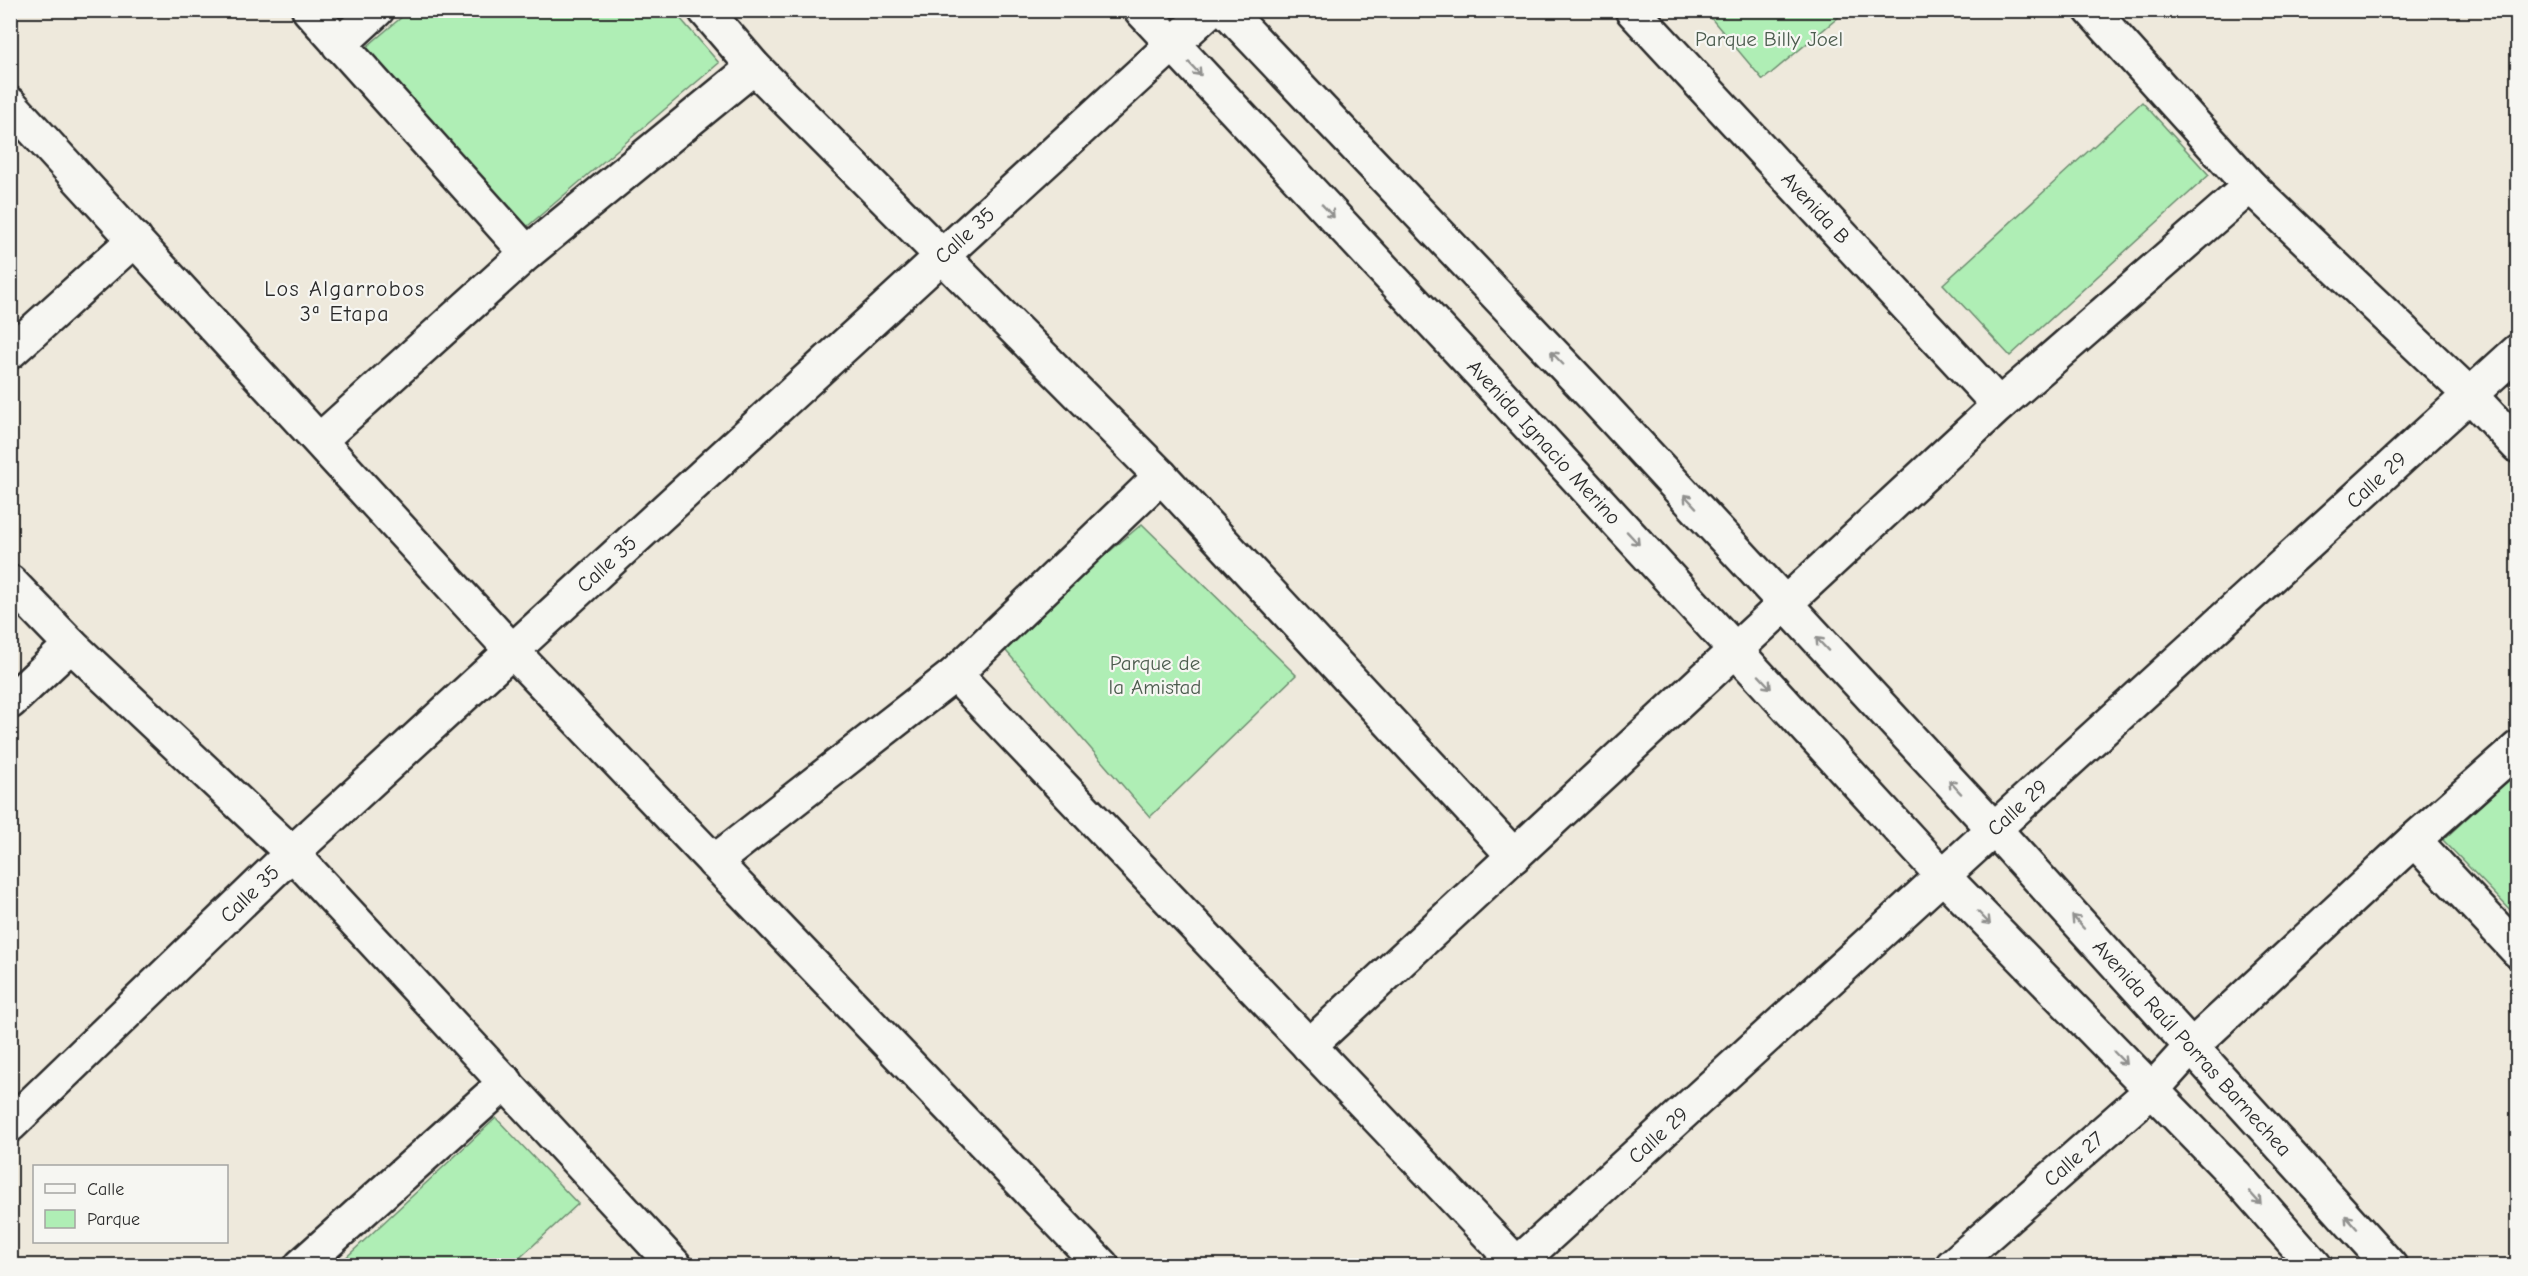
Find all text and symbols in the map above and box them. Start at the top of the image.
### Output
park label: Parque Billy Joel [1695,27,1843,51]
one-way arrow [1188,61,1202,76]
street label: Avenida B [1777,167,1855,249]
street label: Calle 35 [930,202,999,269]
one-way arrow [1321,203,1335,218]
district label: Los Algarrobos 3ª Etapa [264,276,426,327]
one-way arrow [1550,351,1564,366]
street label: Avenida Ignacio Merino [1462,355,1626,530]
street label: Calle 29 [2341,447,2411,514]
one-way arrow [1683,493,1697,508]
street label: Calle 35 [572,531,641,597]
one-way arrow [1625,531,1640,546]
one-way arrow [1815,636,1830,651]
park label: Parque de la Amistad [1109,651,1201,699]
one-way arrow [1757,674,1771,689]
street label: Calle 29 [1982,774,2052,841]
one-way arrow [1948,779,1962,794]
street label: Calle 35 [215,860,284,928]
one-way arrow [1977,911,1992,926]
one-way arrow [2071,915,2085,930]
street label: Avenida Raúl Porras Barnechea [2088,934,2296,1161]
one-way arrow [2113,1050,2128,1065]
street label: Calle 29 [1623,1102,1693,1169]
street label: Calle 27 [2039,1126,2108,1192]
legend [33,1165,228,1243]
text: Calle [87,1179,124,1200]
one-way arrow [2248,1191,2262,1206]
text: Parque [87,1209,140,1230]
one-way arrow [2343,1215,2358,1230]

